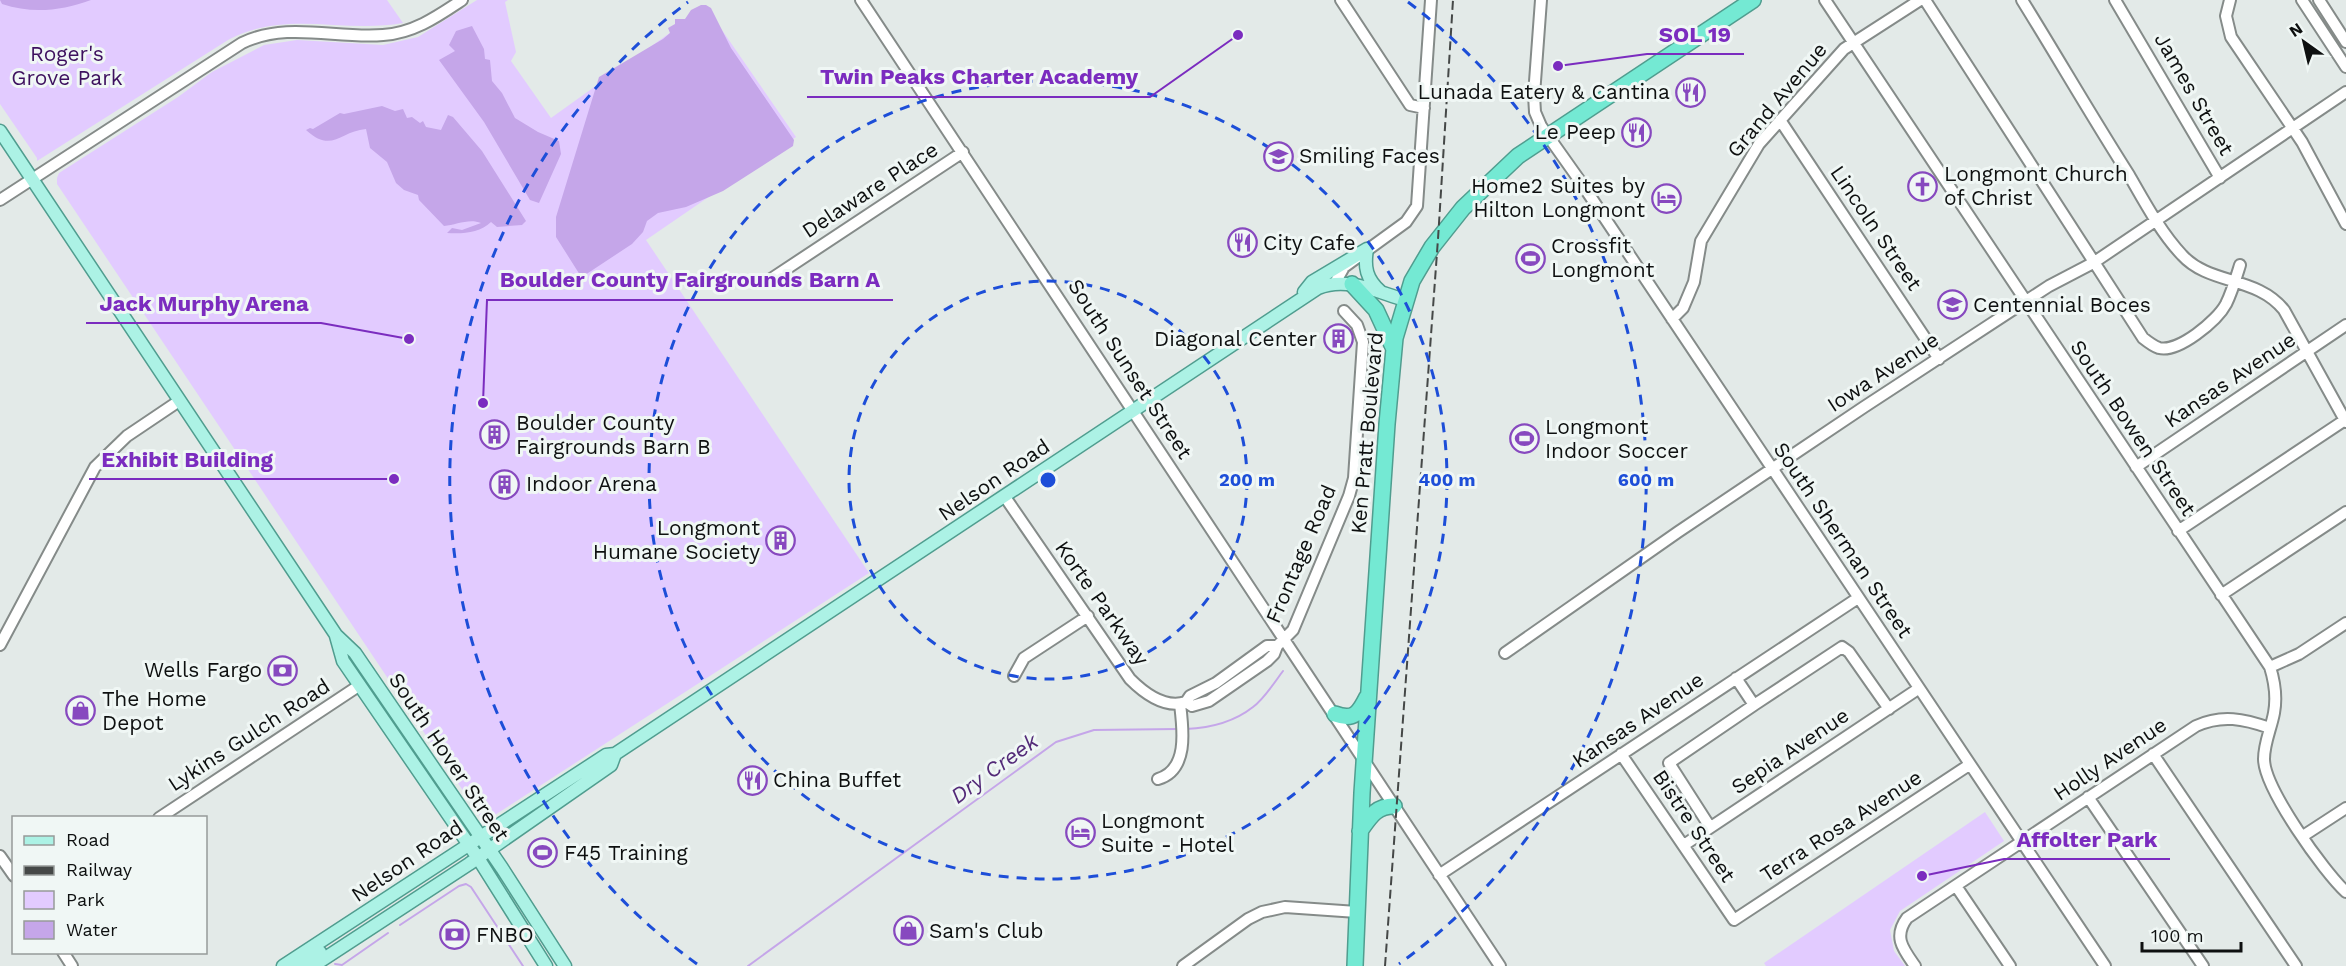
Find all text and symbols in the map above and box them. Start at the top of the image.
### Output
north arrow [2274,12,2334,72]
callout: SOL 19 [1647,14,1744,54]
text: N [2286,19,2306,41]
text: SOL 19 [1659,22,1731,47]
street label: James Street [2149,28,2240,159]
street label: Grand Avenue [1721,37,1832,162]
park label: Roger's Grove Park [11,41,123,90]
callout: Twin Peaks Charter Academy [807,57,1150,97]
text: Twin Peaks Charter Academy [820,64,1139,89]
restaurant icon: Lunada Eatery & Cantina [1675,76,1707,108]
place label: Lunada Eatery & Cantina [1418,79,1670,104]
restaurant icon: Le Peep [1621,116,1653,148]
place label: Le Peep [1534,119,1616,144]
street label: Delaware Place [797,136,942,243]
school or university icon: Smiling Faces [1262,140,1294,172]
place label: Smiling Faces [1299,143,1440,168]
street label: Lincoln Street [1825,160,1928,295]
place label: Longmont Church of Christ [1944,161,2128,210]
church icon: Longmont Church of Christ [1907,170,1939,202]
place label: Home2 Suites by Hilton Longmont [1471,173,1645,222]
hotel icon: Home2 Suites by Hilton Longmont [1650,182,1682,214]
restaurant icon: City Cafe [1226,227,1258,259]
place label: City Cafe [1263,230,1356,255]
place label: Crossfit Longmont [1551,233,1654,282]
sports icon: Crossfit Longmont [1514,242,1546,274]
callout: Boulder County Fairgrounds Barn A [487,260,893,300]
text: Boulder County Fairgrounds Barn A [500,267,880,292]
street label: South Sunset Street [1063,274,1198,463]
callout: Jack Murphy Arena [86,283,321,323]
school or university icon: Centennial Boces [1936,289,1968,321]
text: Jack Murphy Arena [99,291,309,316]
place label: Centennial Boces [1973,292,2151,317]
building icon: Diagonal Center [1322,323,1354,355]
place label: Diagonal Center [1154,326,1317,351]
street label: Iowa Avenue [1822,326,1943,417]
street label: Kansas Avenue [2159,326,2300,433]
street label: Ken Pratt Boulevard [1345,331,1388,535]
street label: South Bowen Street [2065,335,2202,521]
place label: Boulder County Fairgrounds Barn B [516,410,711,459]
place label: Longmont Indoor Soccer [1545,414,1688,463]
building icon: Boulder County Fairgrounds Barn B [479,419,511,451]
sports icon: Longmont Indoor Soccer [1508,423,1540,455]
street label: Nelson Road [933,433,1054,526]
street label: South Sherman Street [1769,437,1918,642]
callout: Exhibit Building [89,439,285,479]
text: Exhibit Building [101,447,273,472]
building icon: Indoor Arena [489,468,521,500]
text: 200 m [1219,469,1275,490]
text: 400 m [1419,469,1475,490]
text: 600 m [1618,469,1674,490]
centre of rings [1038,470,1058,490]
place label: Indoor Arena [526,471,657,496]
street label: Frontage Road [1260,481,1341,627]
place label: Longmont Humane Society [593,515,760,564]
building icon: Longmont Humane Society [765,524,797,556]
street label: Korte Parkway [1050,536,1155,670]
bank icon: Wells Fargo [267,654,299,686]
place label: Wells Fargo [144,657,262,682]
street label: Kansas Avenue [1567,666,1708,773]
street label: South Hover Street [384,668,515,846]
street label: Lykins Gulch Road [163,673,334,796]
place label: The Home Depot [102,686,207,735]
shop icon: The Home Depot [65,695,97,727]
street label: Sepia Avenue [1726,702,1853,799]
street label: Holly Avenue [2048,712,2171,806]
water label: Dry Creek [946,728,1044,808]
restaurant icon: China Buffet [736,764,768,796]
street label: Terra Rosa Avenue [1755,764,1926,887]
street label: Bistre Street [1648,765,1741,887]
place label: China Buffet [773,767,901,792]
place label: Longmont Suite - Hotel [1101,808,1234,857]
street label: Nelson Road [346,814,467,907]
legend [12,816,207,954]
hotel icon: Longmont Suite - Hotel [1064,817,1096,849]
callout: Affolter Park [2004,819,2170,859]
text: Affolter Park [2017,827,2158,852]
text: Road [66,829,110,850]
sports icon: F45 Training [527,837,559,869]
place label: F45 Training [564,840,688,865]
text: Railway [66,859,133,880]
text: Park [66,889,105,910]
shop icon: Sam's Club [892,915,924,947]
scale bar [2142,915,2241,953]
place label: Sam's Club [929,918,1043,943]
text: Water [66,919,118,940]
bank icon: FNBO [439,919,471,951]
place label: FNBO [476,922,534,947]
text: 100 m [2151,925,2204,946]

